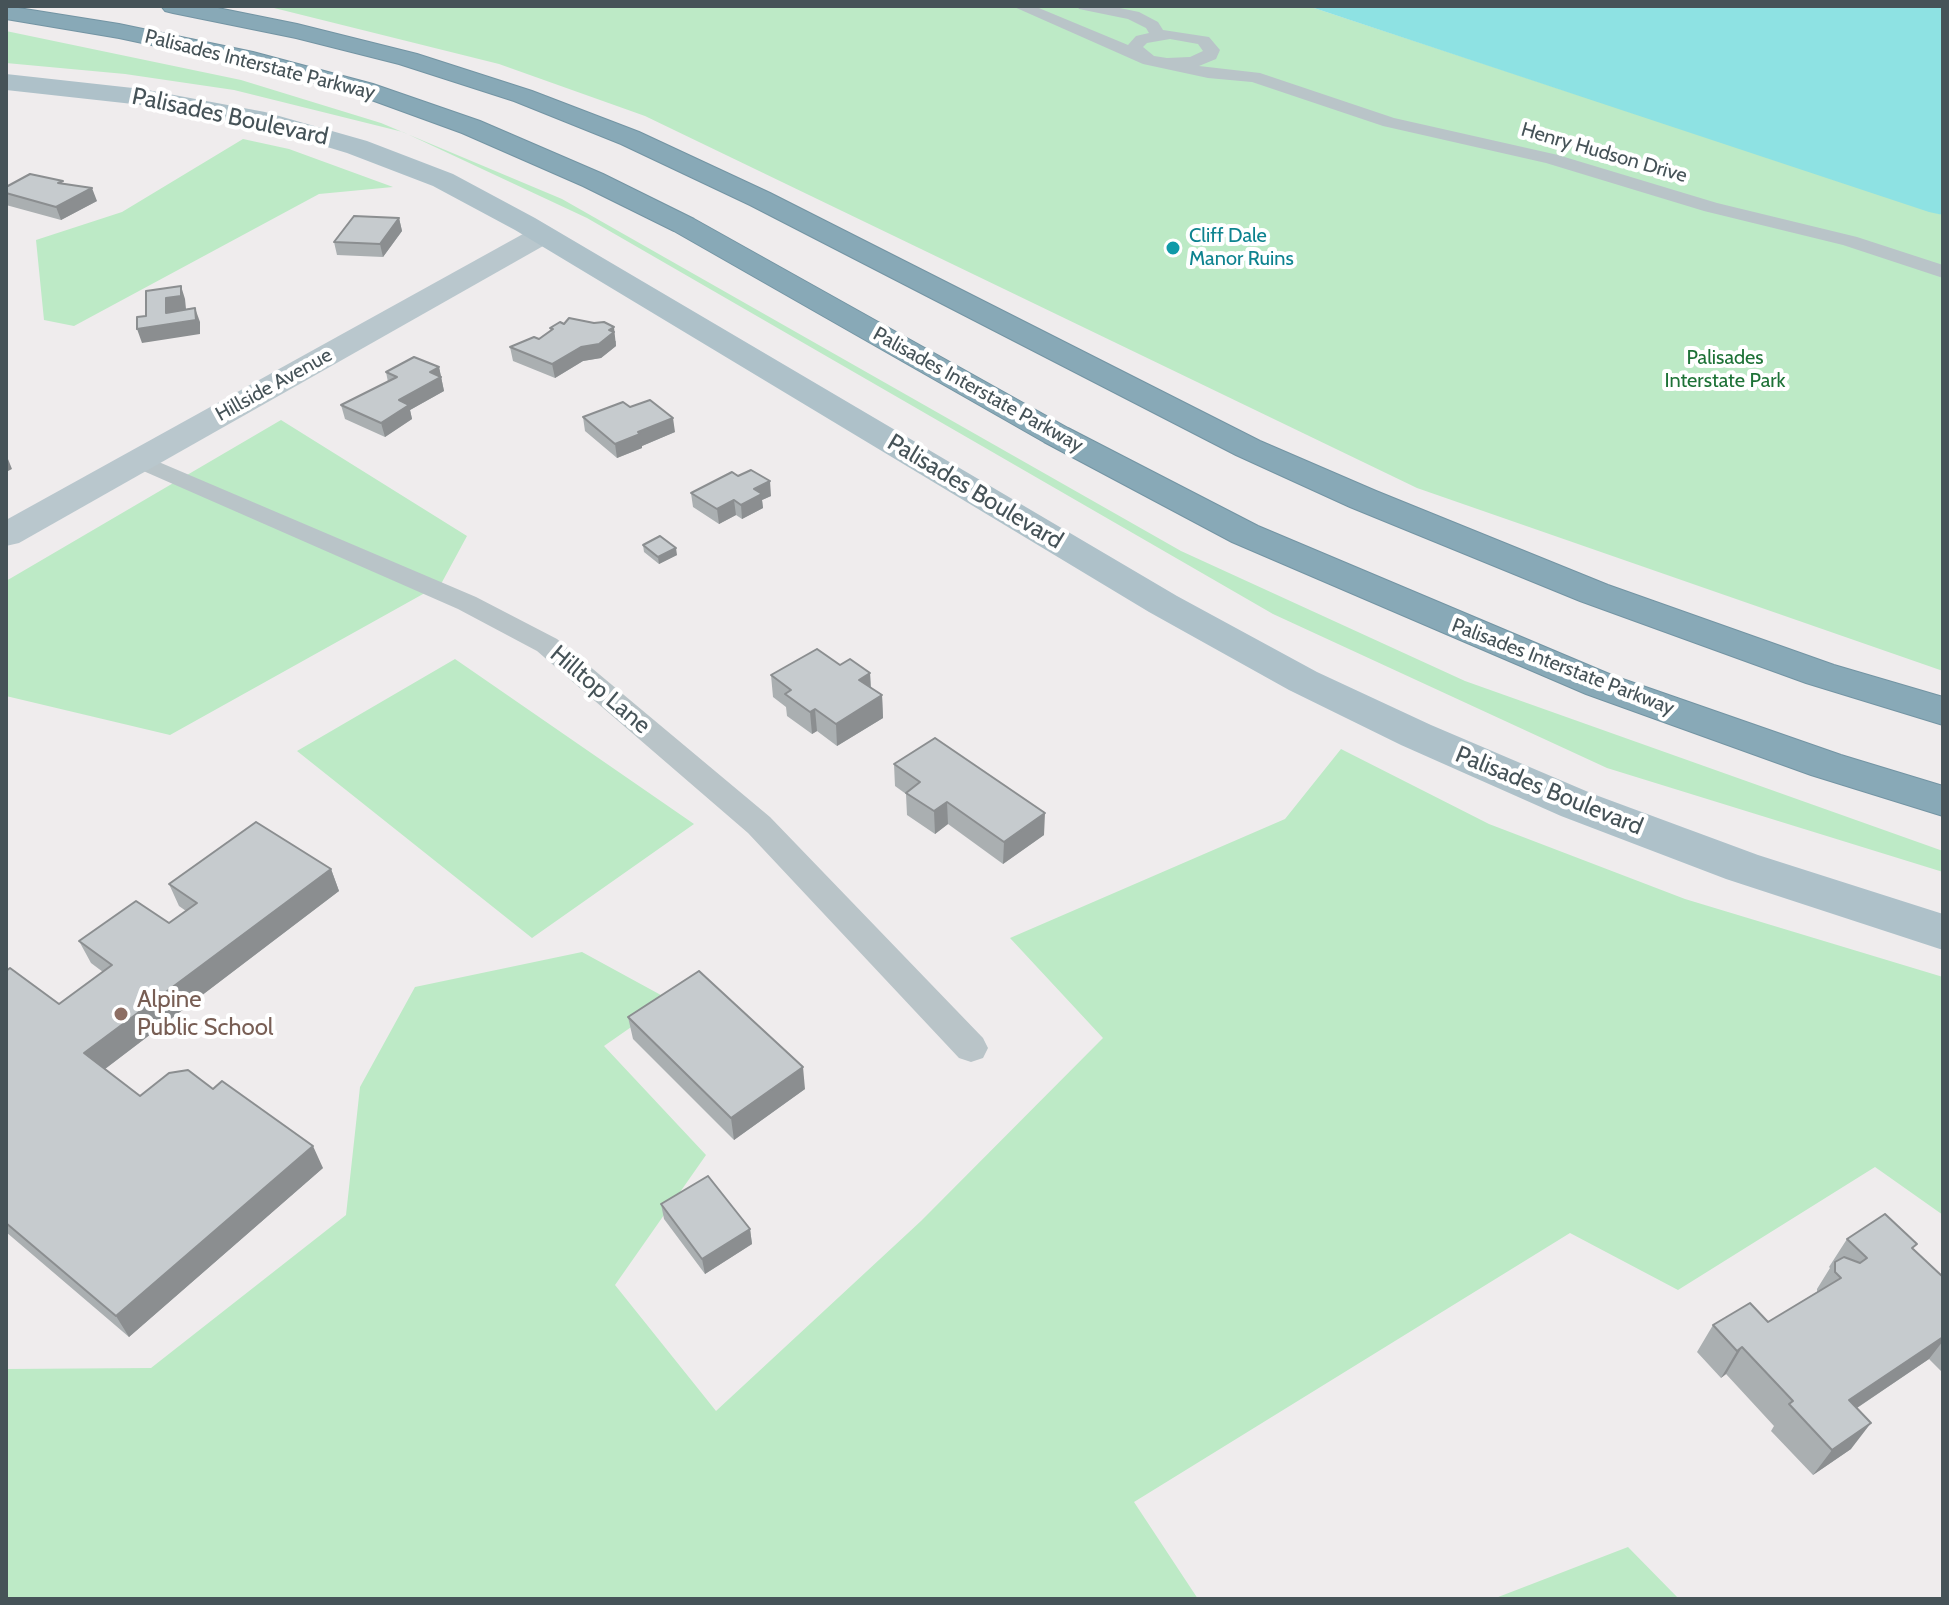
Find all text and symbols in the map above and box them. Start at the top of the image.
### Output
street label: Palisades Interstate Parkway [142,25,378,105]
street label: Palisades Boulevard [129,82,331,152]
street label: Henry Hudson Drive [1518,118,1690,188]
place label: Cliff Dale Manor Ruins [1189,224,1294,271]
marker: Cliff Dale Manor Ruins [1164,239,1182,257]
street label: Palisades Interstate Parkway [869,322,1087,458]
street label: Hillside Avenue [212,343,336,427]
park label: Palisades Interstate Park [1664,346,1786,393]
street label: Palisades Boulevard [882,428,1068,556]
street label: Palisades Interstate Parkway [1448,613,1678,721]
street label: Hilltop Lane [544,640,656,740]
street label: Palisades Boulevard [1451,740,1647,842]
place label: Alpine Public School [137,986,274,1042]
marker: Alpine Public School [112,1005,130,1023]

